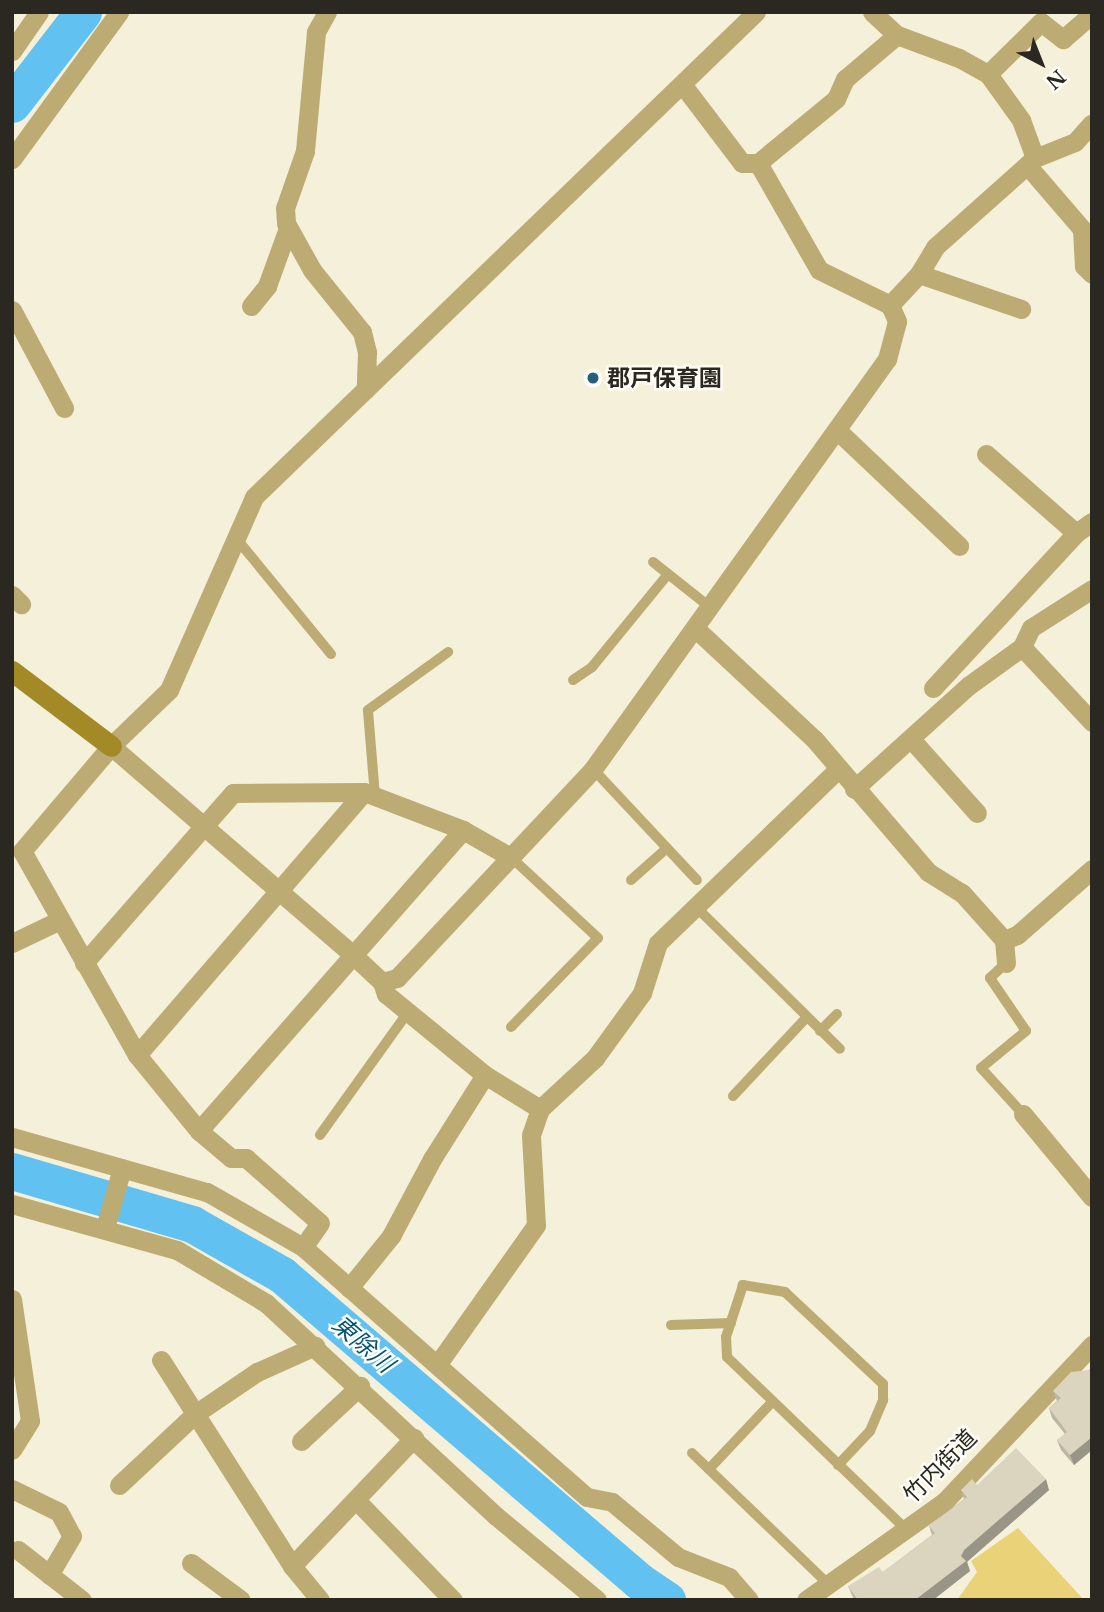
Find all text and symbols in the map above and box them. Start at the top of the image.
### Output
north arrow [1006,28,1076,98]
text: N [1041,64,1070,94]
place label: 郡戸保育園 [607,364,722,392]
marker: 郡戸保育園 [585,370,601,386]
water label: 東除川 [326,1310,400,1378]
street label: 竹内街道 [898,1424,982,1508]

